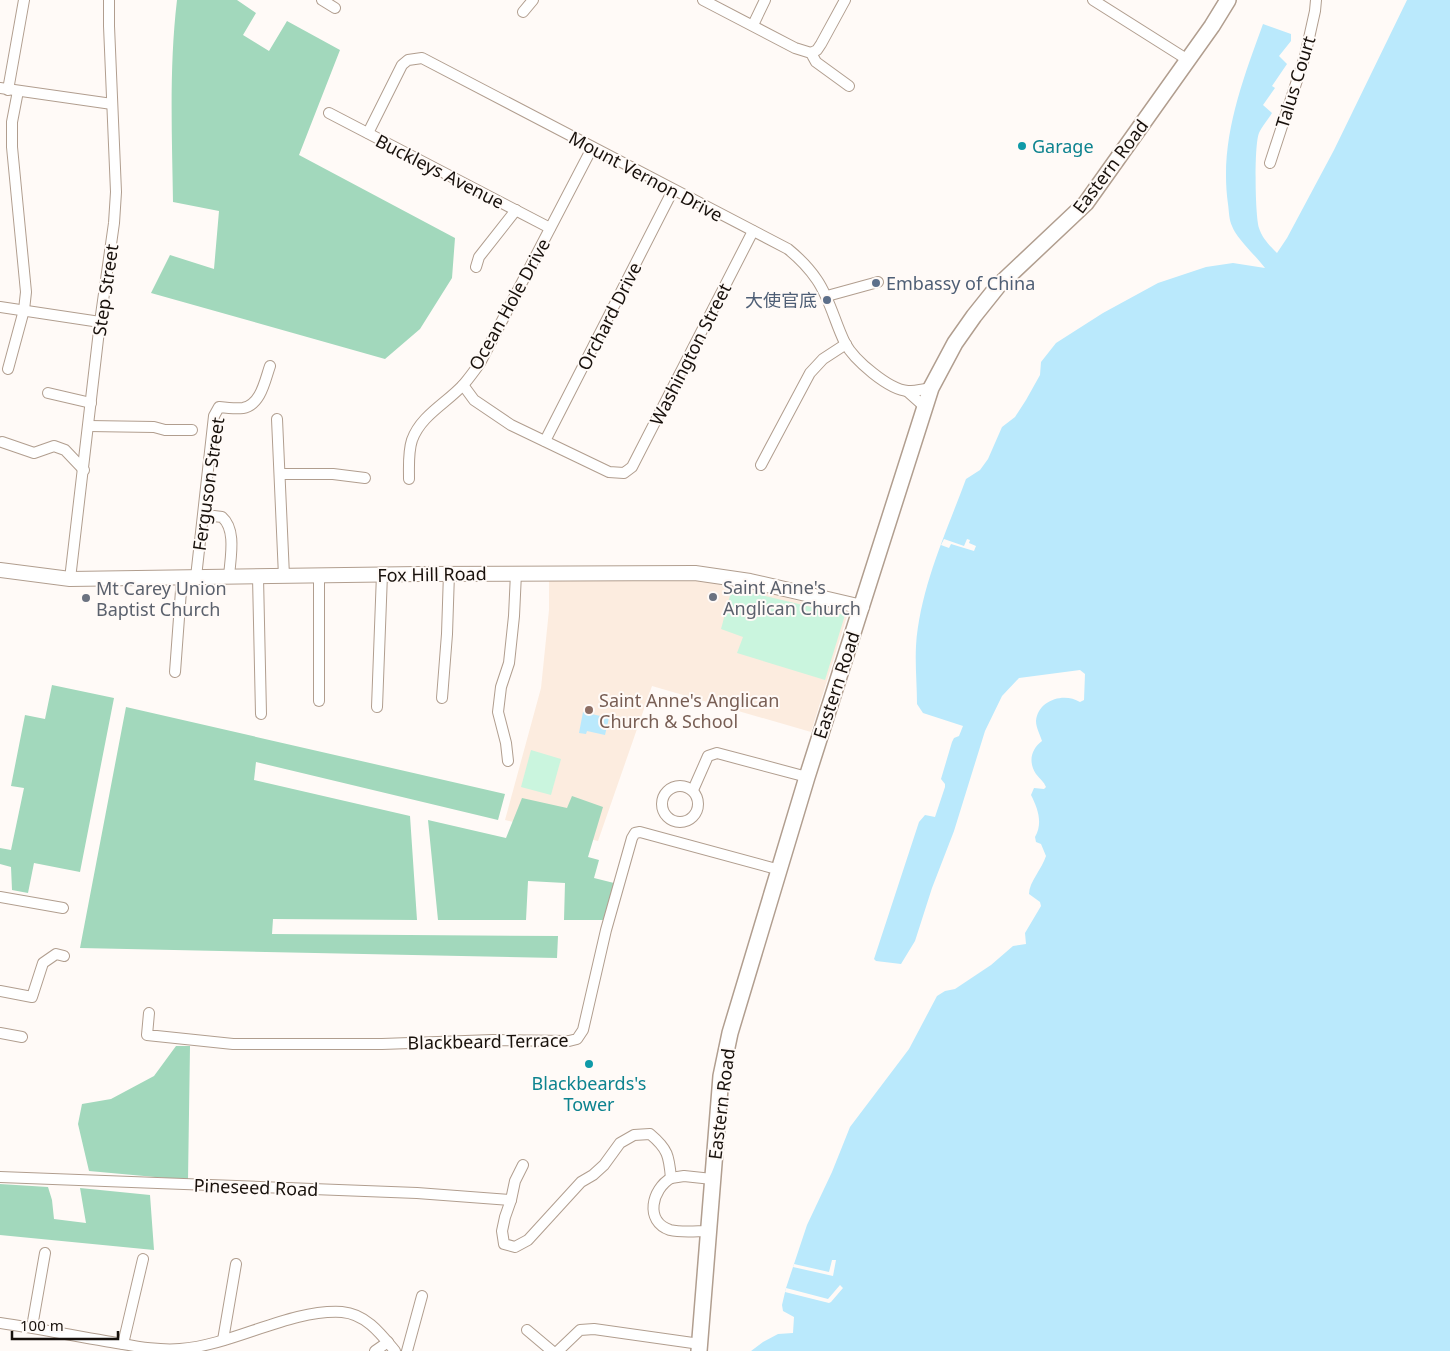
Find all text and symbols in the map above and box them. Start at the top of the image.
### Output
street label: Talus Court [1270,33,1321,131]
street label: Eastern Road [1067,114,1153,218]
street label: Mount Vernon Drive [565,125,727,227]
street label: Buckleys Avenue [372,128,508,214]
place label: Garage [1032,134,1094,158]
marker: Garage [1016,140,1028,152]
street label: Ocean Hole Drive [463,234,555,374]
street label: Step Street [87,242,123,337]
street label: Orchard Drive [571,258,647,374]
place label: Embassy of China [886,271,1035,295]
marker: Embassy of China [870,277,882,289]
street label: Washington Street [644,278,736,429]
place label: 大使官底 [745,288,817,312]
marker: 大使官底 [821,294,833,306]
street label: Ferguson Street [187,415,229,552]
street label: Fox Hill Road [377,561,487,587]
place label: Saint Anne's Anglican Church [723,575,861,620]
place label: Mt Carey Union Baptist Church [96,576,227,621]
marker: Saint Anne's Anglican Church [707,591,719,603]
marker: Mt Carey Union Baptist Church [80,592,92,604]
street label: Eastern Road [807,628,865,742]
place label: Saint Anne's Anglican Church & School [599,688,779,733]
marker: Saint Anne's Anglican Church & School [583,704,595,716]
street label: Blackbeard Terrace [407,1028,569,1054]
street label: Eastern Road [702,1047,740,1161]
marker: Blackbeards's Tower [583,1058,595,1070]
place label: Blackbeards's Tower [532,1071,646,1116]
street label: Pineseed Road [193,1173,319,1201]
scale bar [12,1308,119,1340]
text: 100 m [20,1315,64,1335]

